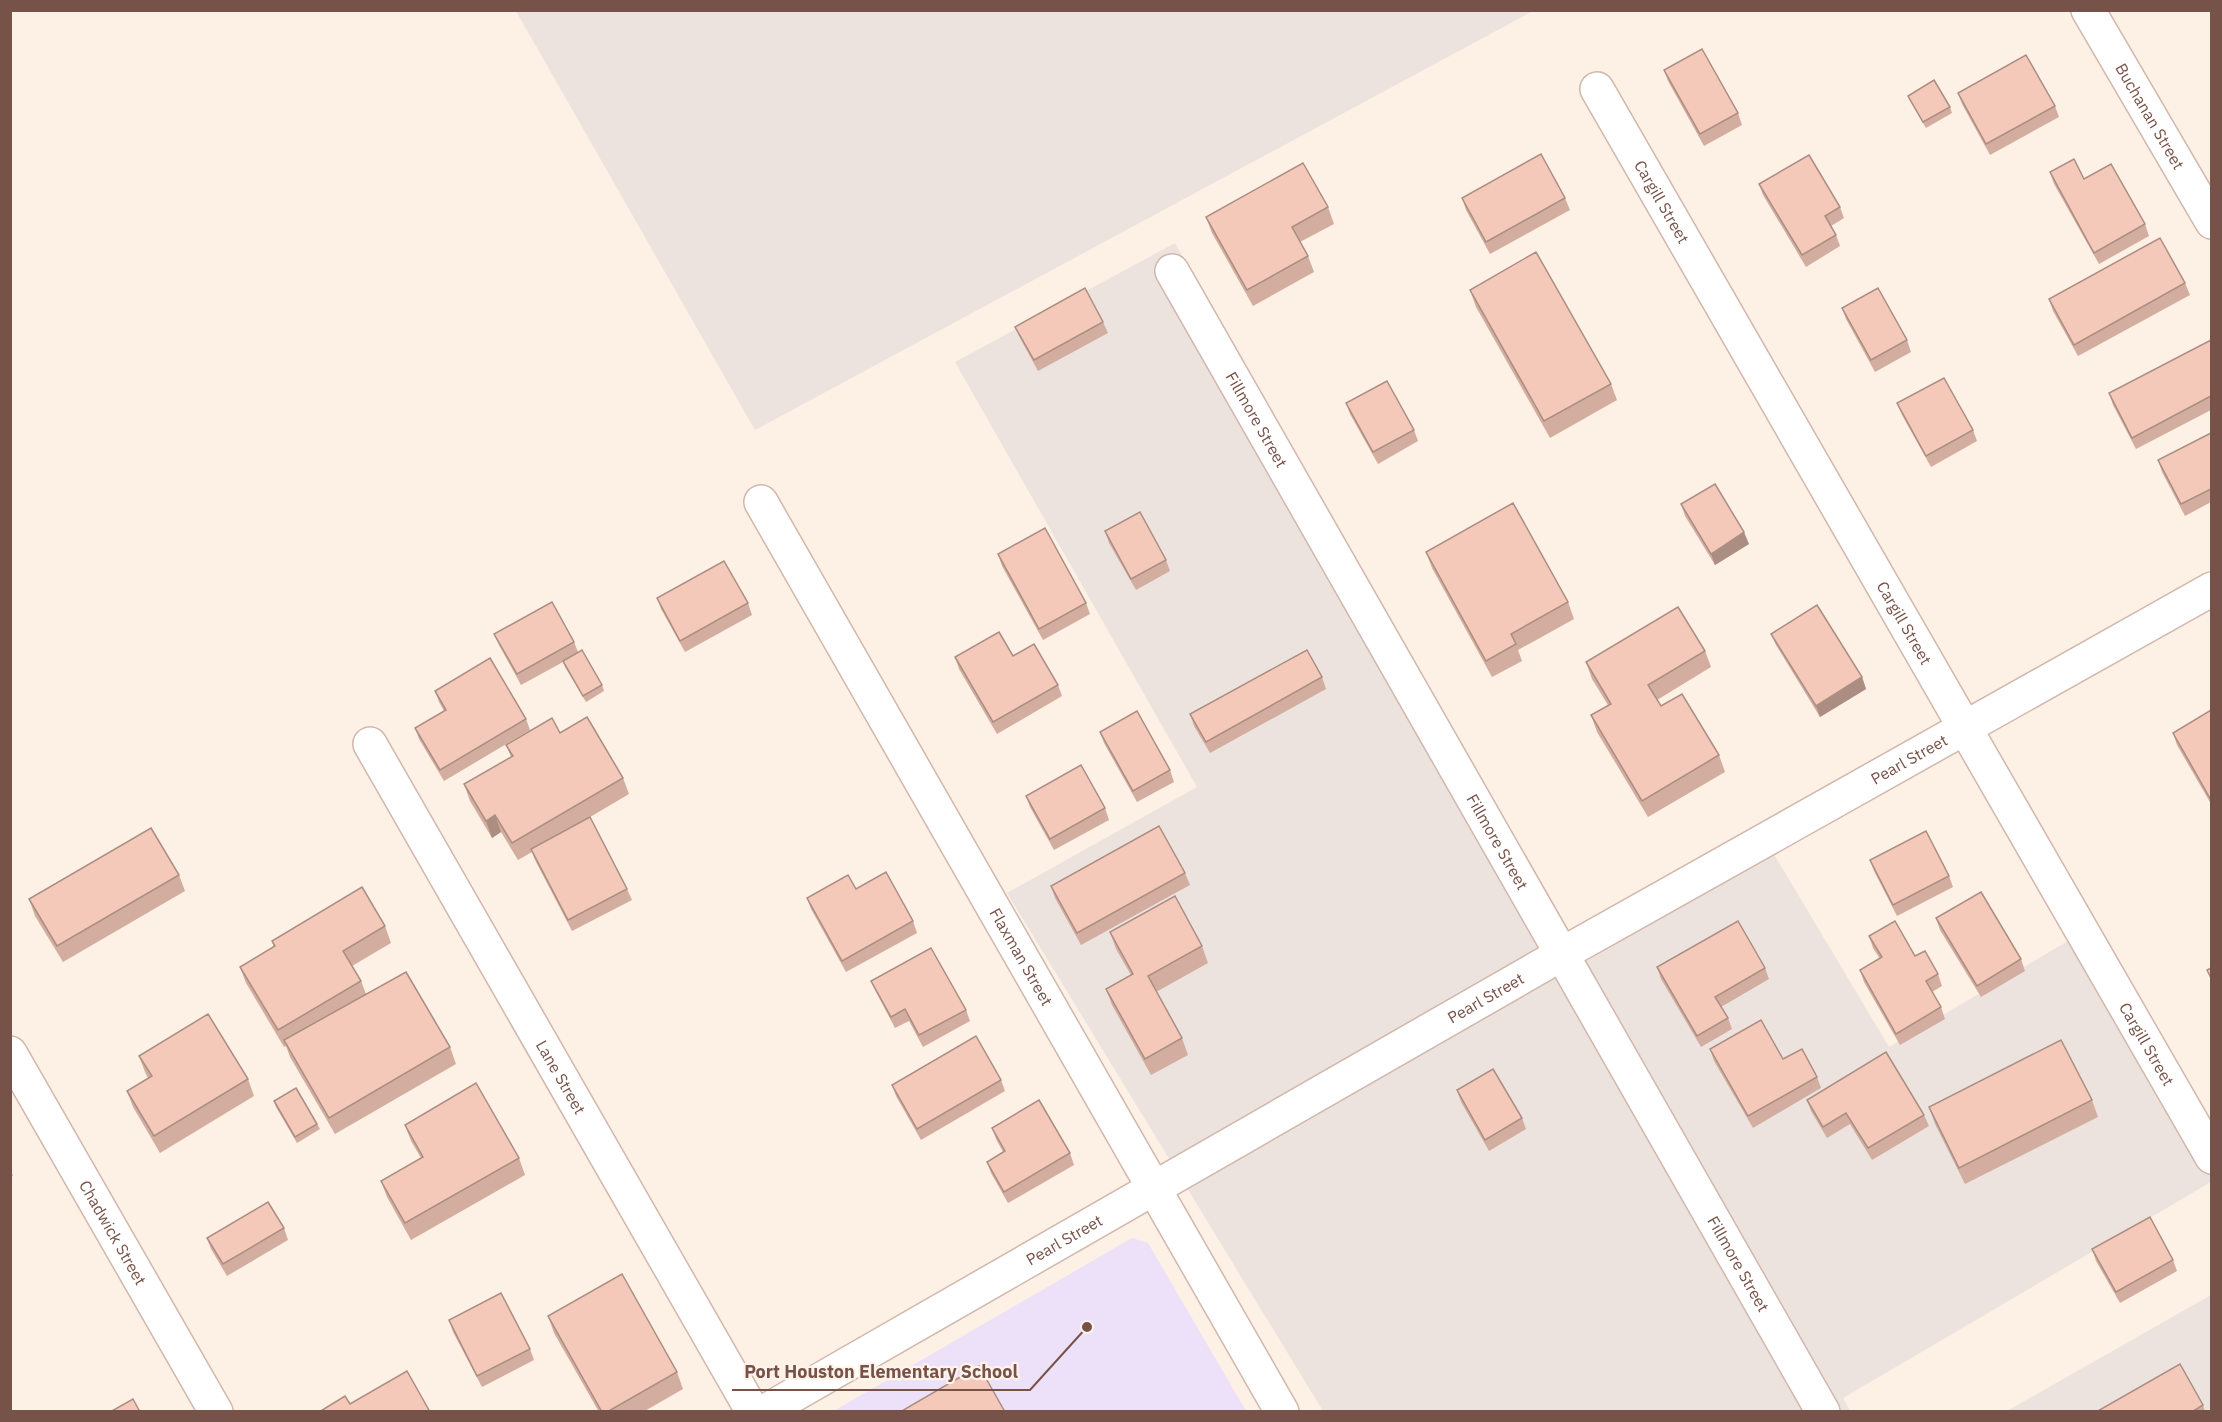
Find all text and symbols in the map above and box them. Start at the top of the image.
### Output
street label: Buchanan Street [2111,59,2189,173]
street label: Cargill Street [1630,156,1694,247]
street label: Fillmore Street [1222,368,1292,471]
street label: Cargill Street [1873,578,1936,668]
street label: Pearl Street [1867,730,1951,789]
street label: Fillmore Street [1462,790,1533,893]
street label: Flaxman Street [986,904,1057,1009]
street label: Pearl Street [1444,968,1527,1028]
street label: Cargill Street [2115,999,2179,1089]
street label: Lane Street [532,1037,590,1118]
street label: Chadwick Street [75,1177,151,1288]
street label: Pearl Street [1022,1210,1106,1270]
street label: Fillmore Street [1703,1212,1774,1315]
callout: Port Houston Elementary School [732,1354,1030,1390]
text: Port Houston Elementary School [744,1360,1018,1383]

